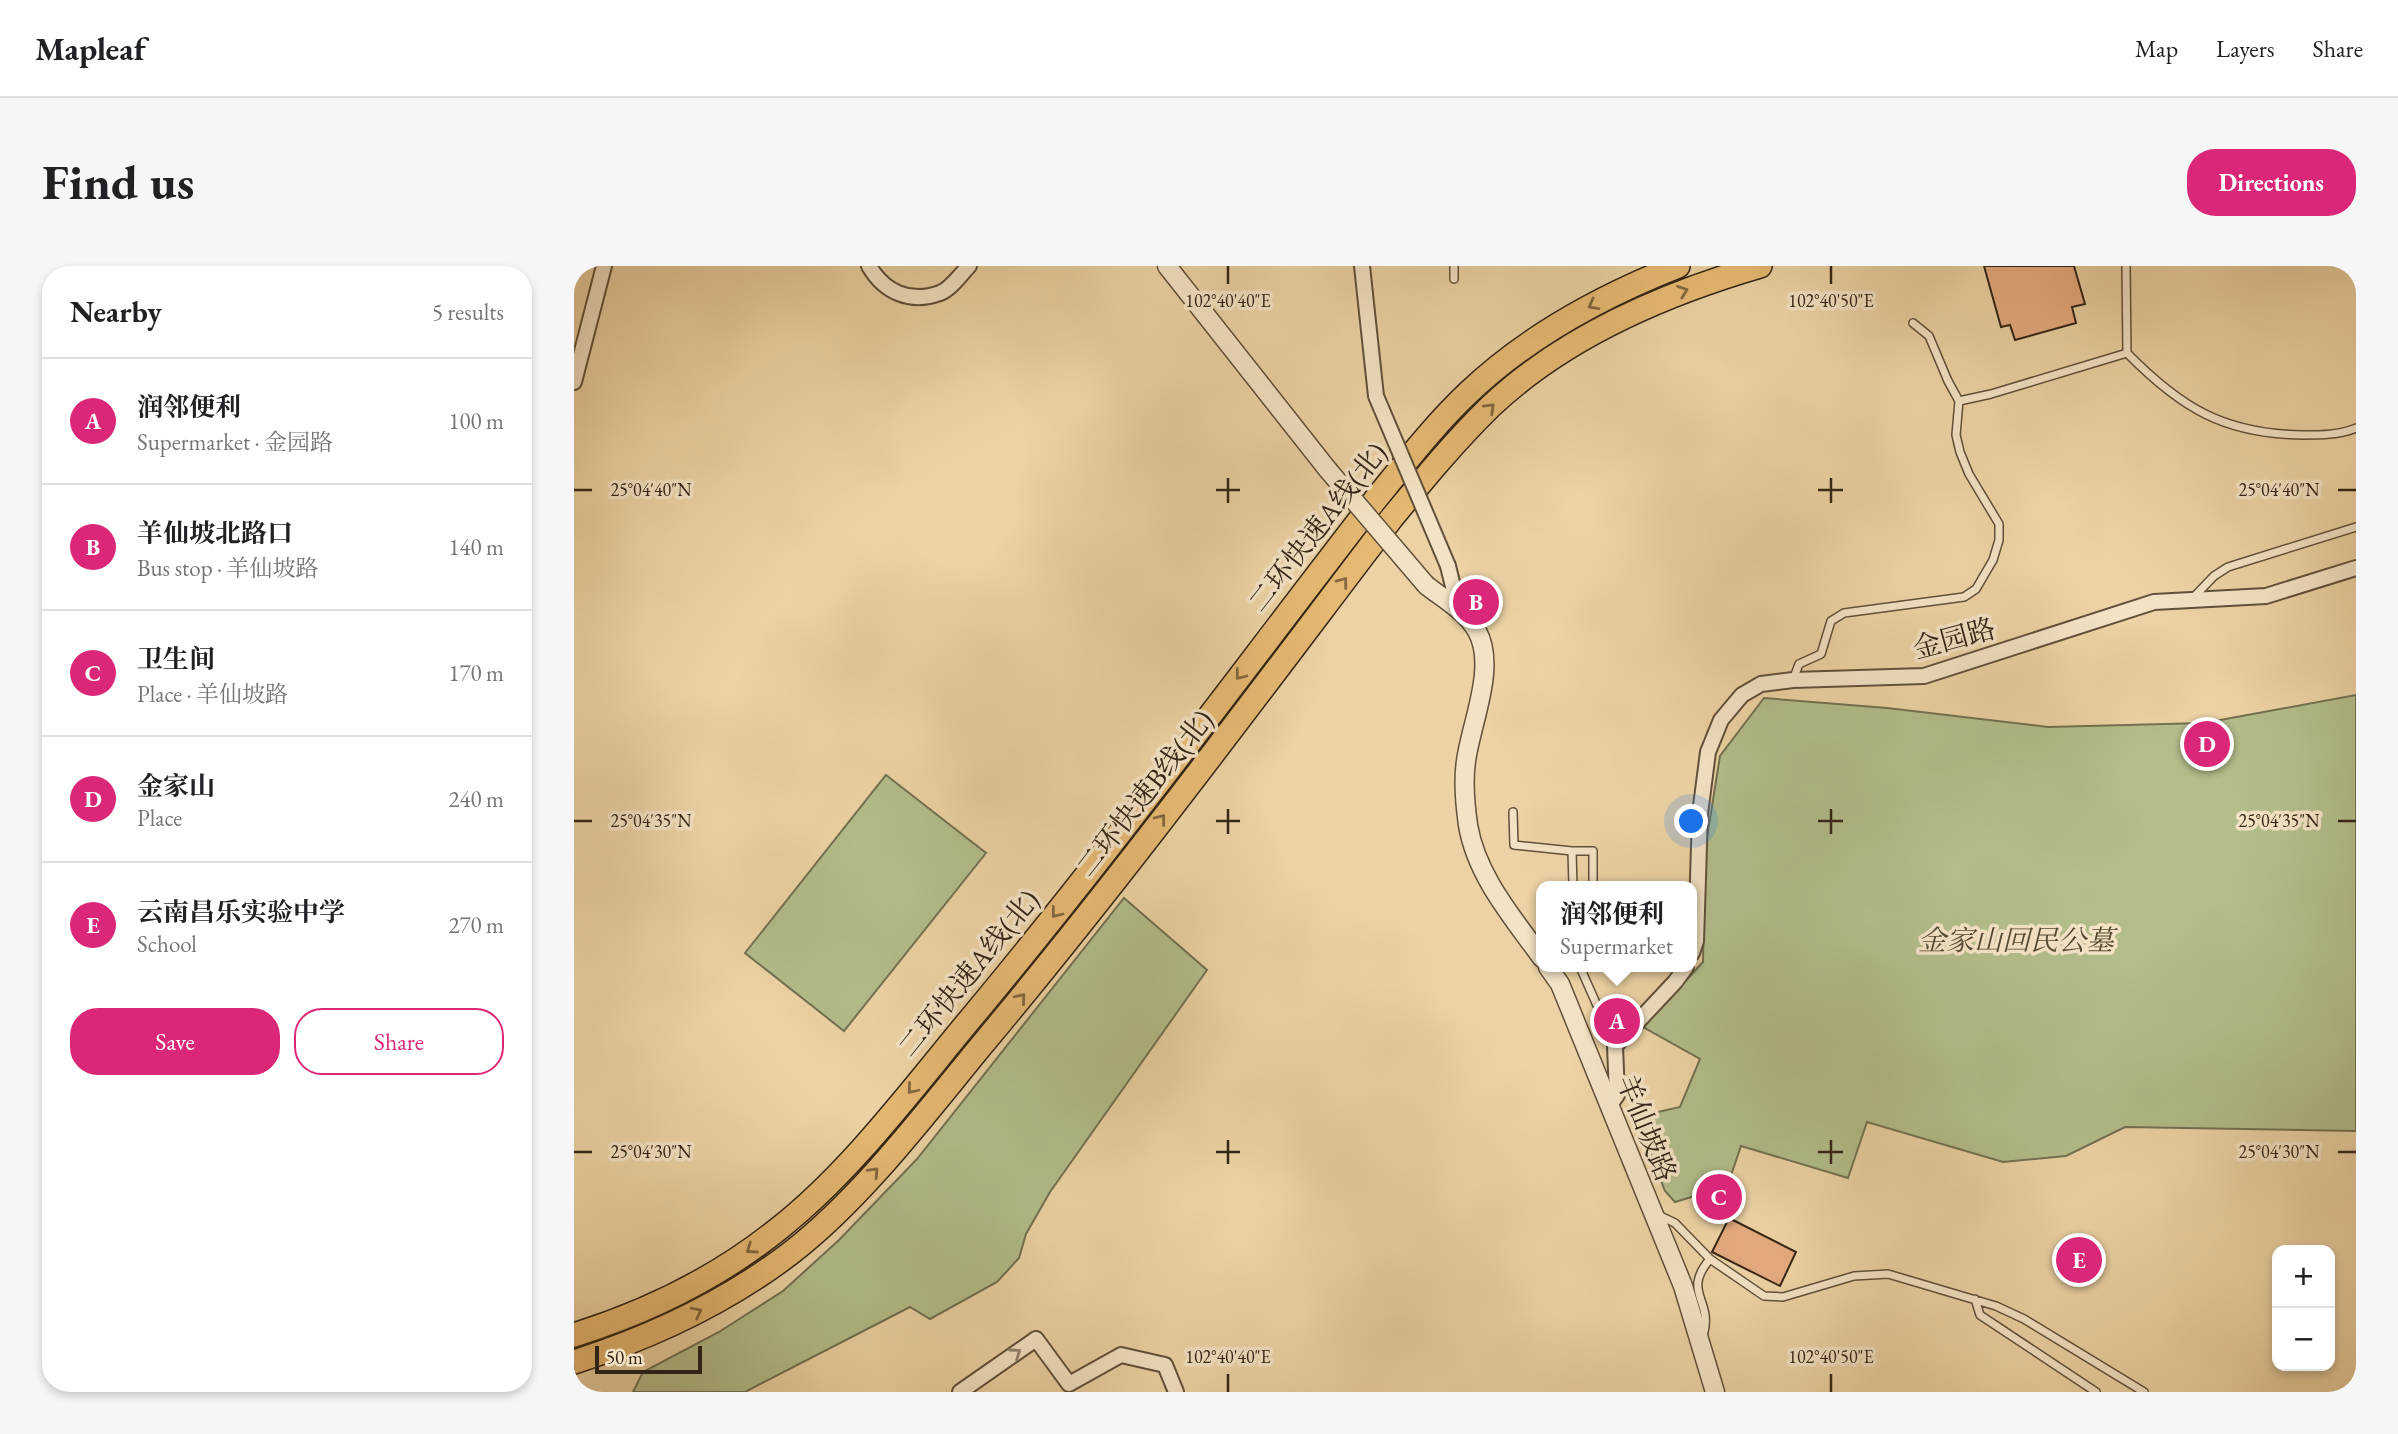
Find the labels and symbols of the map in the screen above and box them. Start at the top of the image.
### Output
one-way arrow [1677,286,1689,300]
text: 102°40'40"E [1185,289,1271,312]
text: 102°40'50"E [1788,289,1874,312]
one-way arrow [1588,297,1601,310]
one-way arrow [1481,404,1494,417]
street label: 二环快速A线(北) [1240,435,1394,619]
text: 25°04'40"N [611,478,692,501]
text: 25°04'40"N [2239,478,2320,501]
pin: B [1453,576,1499,628]
one-way arrow [1335,577,1348,590]
street label: 金园路 [1909,610,1999,666]
one-way arrow [1235,667,1248,680]
street label: 二环快速B线(北) [1068,702,1220,884]
pin: D [2184,718,2230,770]
your location [1674,804,1708,838]
text: 25°04'35"N [611,809,692,832]
text: 25°04'35"N [2239,809,2320,832]
one-way arrow [1153,814,1166,827]
street label: 二环快速A线(北) [889,882,1047,1064]
one-way arrow [1052,906,1065,918]
park label: 金家山回民公墓 [1918,922,2118,958]
one-way arrow [1013,994,1025,1007]
pin: A [1594,995,1640,1047]
street label: 羊仙坡路 [1609,1069,1685,1187]
one-way arrow [908,1081,920,1094]
text: 25°04'30"N [611,1140,692,1163]
text: 25°04'30"N [2239,1140,2320,1163]
one-way arrow [866,1167,878,1180]
pin: C [1696,1171,1742,1223]
pin: E [2056,1234,2102,1286]
one-way arrow [746,1241,759,1254]
one-way arrow [690,1307,702,1321]
scale bar [595,1343,702,1375]
text: 102°40'40"E [1185,1345,1271,1368]
text: 102°40'50"E [1788,1345,1874,1368]
one-way arrow [1008,1349,1021,1361]

